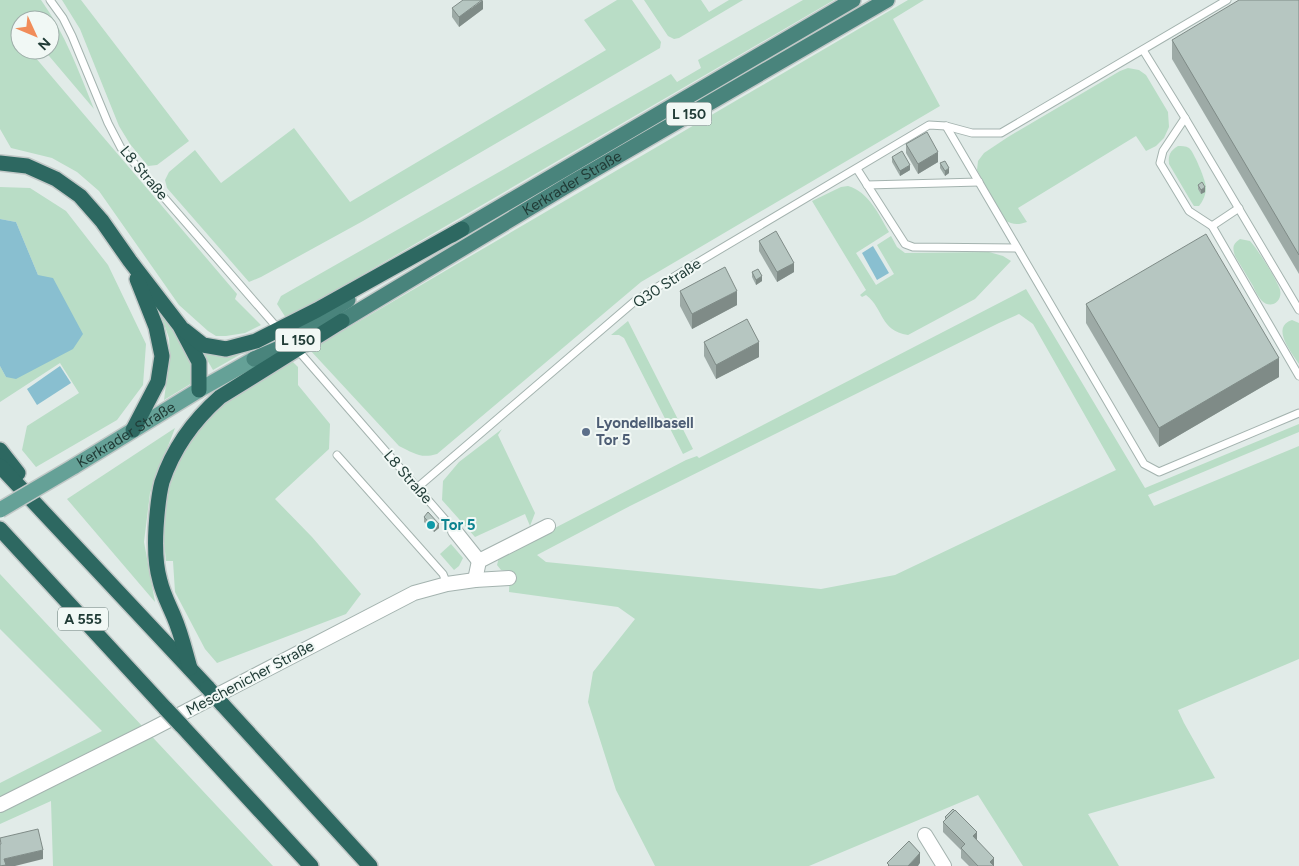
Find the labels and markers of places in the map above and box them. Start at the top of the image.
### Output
place label: Lyondellbasell Tor 5 [596,414,694,449]
marker: Lyondellbasell Tor 5 [580,426,592,438]
place label: Tor 5 [441,516,476,534]
marker: Tor 5 [425,519,437,531]

